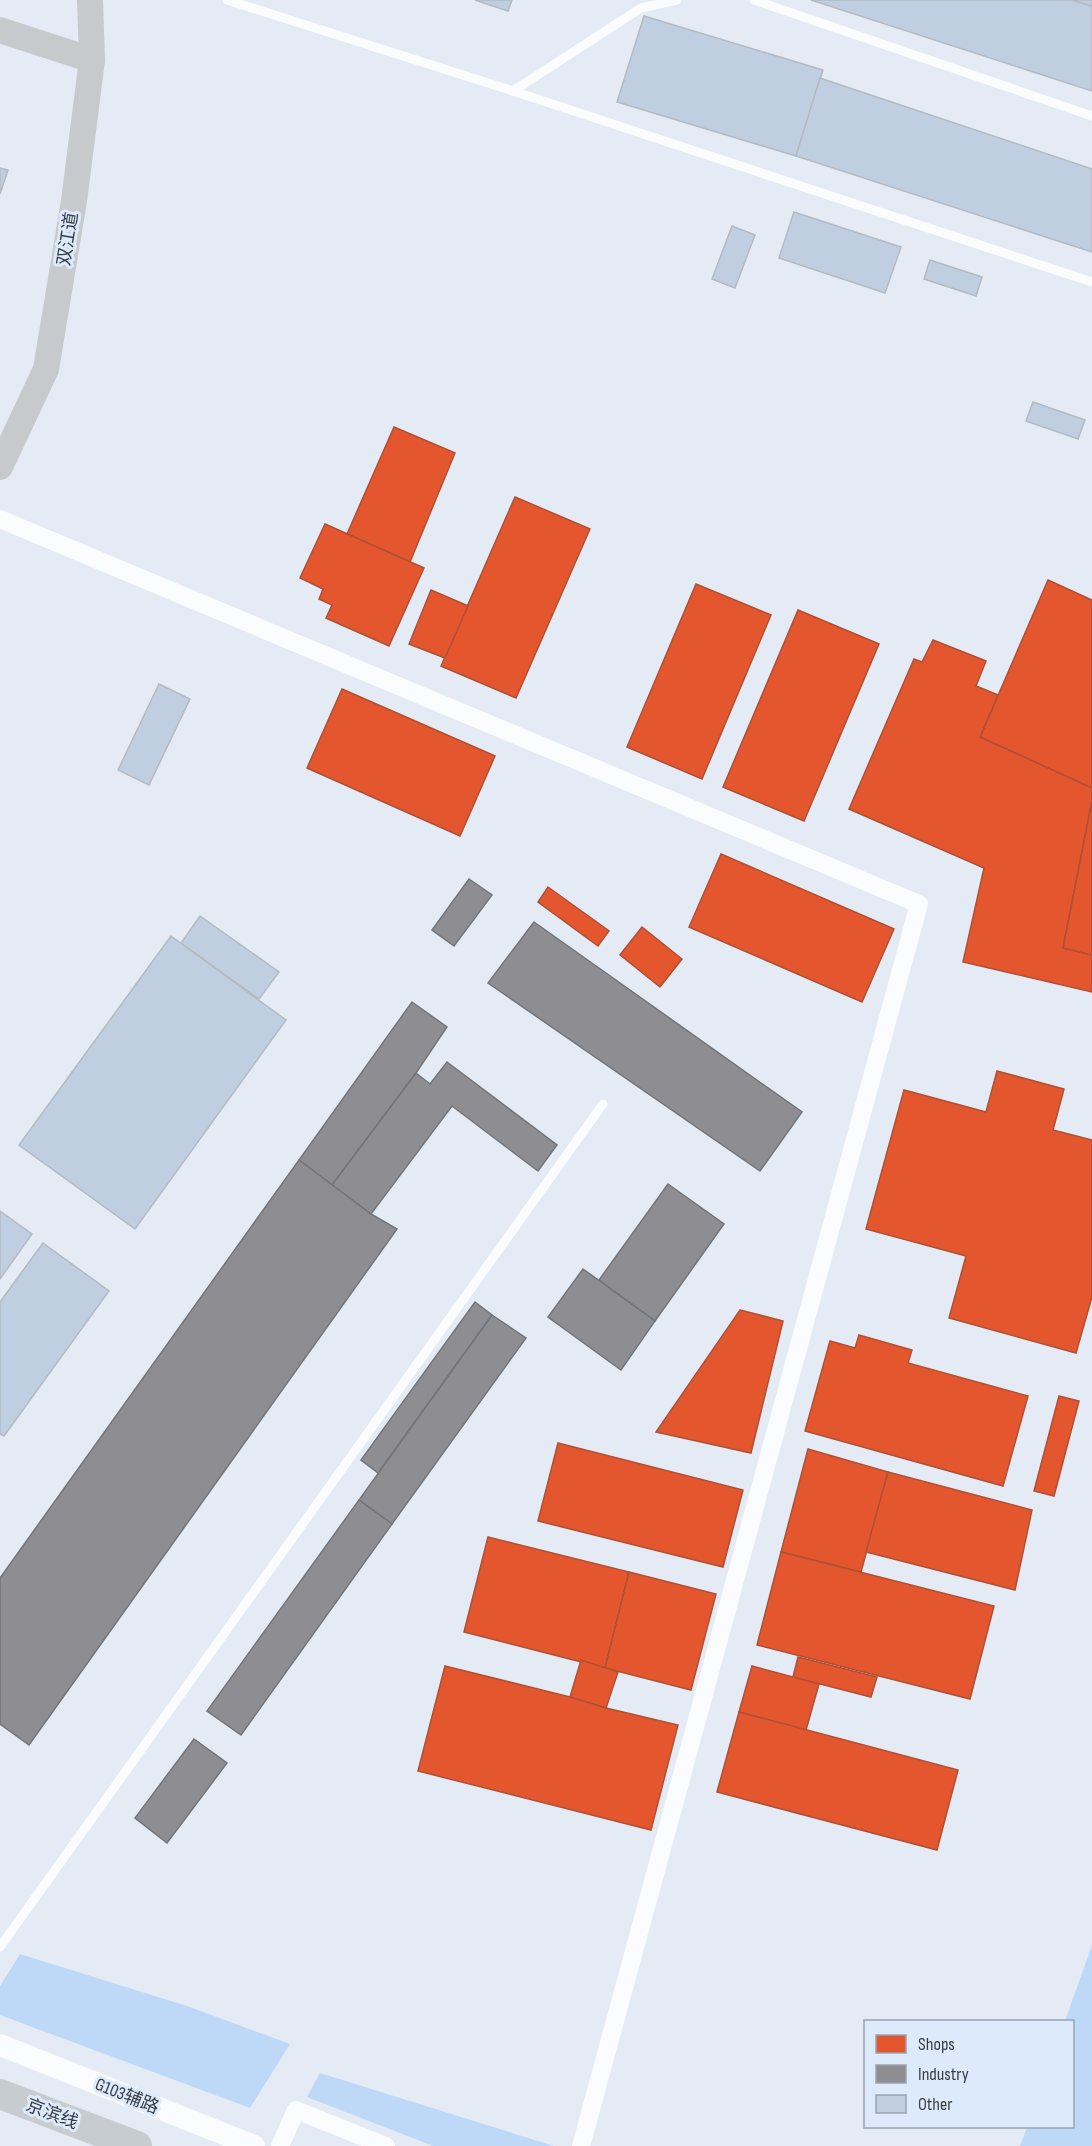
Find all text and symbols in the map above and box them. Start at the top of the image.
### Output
street label: 双江道 [53,211,83,267]
legend [864,2020,1074,2128]
text: Shops [918,2034,955,2055]
text: Industry [918,2064,969,2085]
street label: G103辅路 [92,2074,162,2118]
text: Other [918,2094,952,2115]
street label: 京滨线 [23,2095,81,2133]

